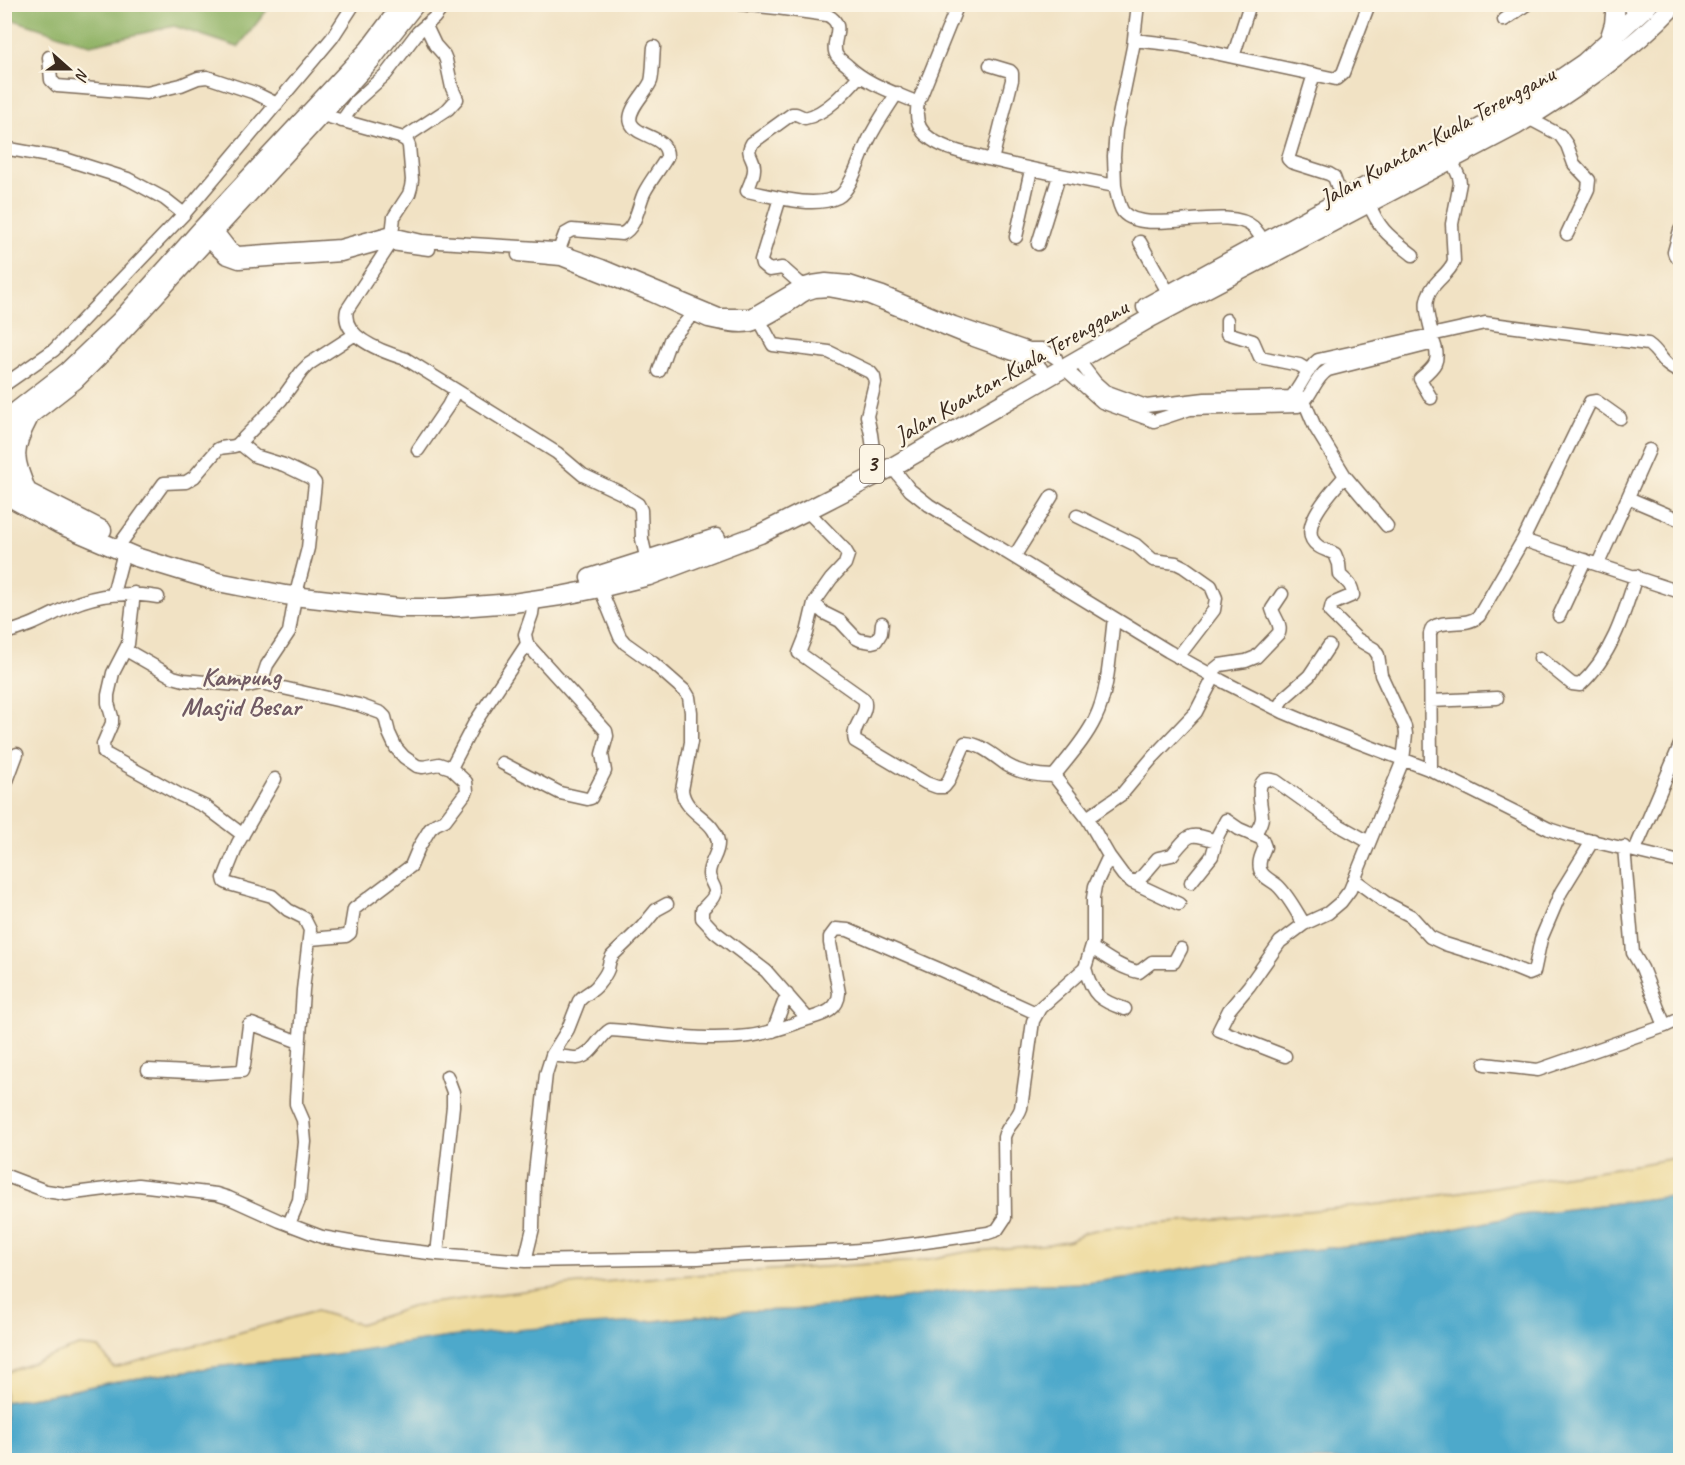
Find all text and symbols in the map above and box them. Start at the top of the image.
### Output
north arrow [39,39,99,99]
street label: Jalan Kuantan-Kuala Terengganu [1313,58,1562,214]
text: N [70,66,93,85]
street label: Jalan Kuantan-Kuala Terengganu [888,291,1135,451]
road number: 3 [860,445,884,483]
district label: Kampung Masjid Besar [181,660,303,723]

